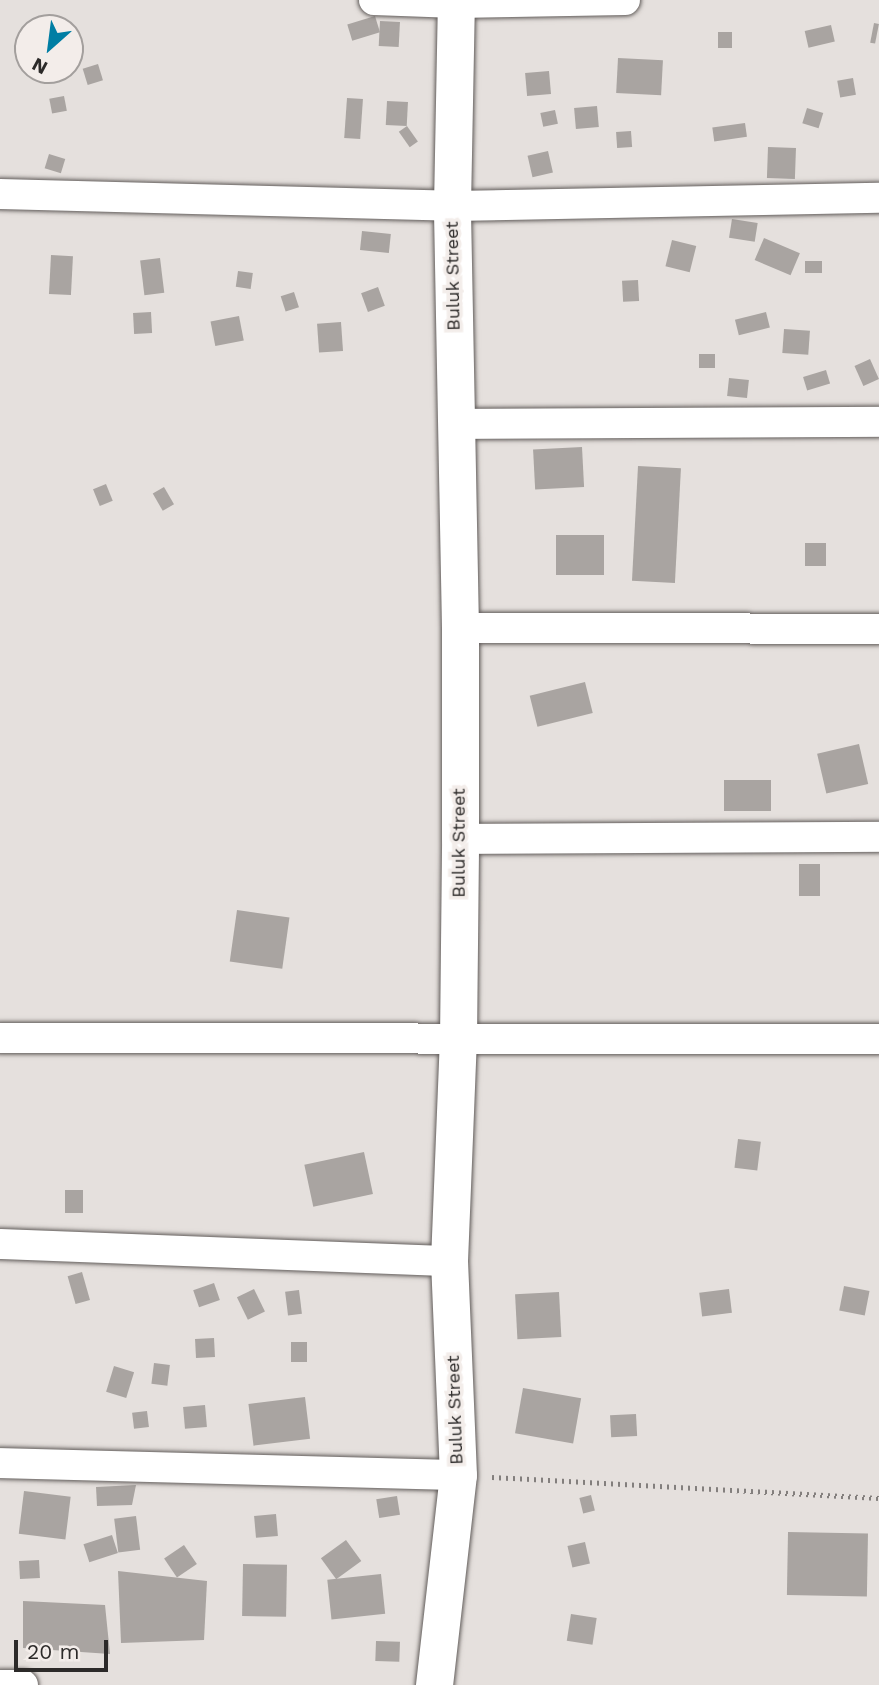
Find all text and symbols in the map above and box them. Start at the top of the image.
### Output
north arrow [14,14,84,84]
text: N [28,53,51,80]
street label: Buluk Street [441,221,465,331]
street label: Buluk Street [448,788,470,898]
street label: Buluk Street [442,1355,468,1465]
scale bar [18,1626,112,1670]
text: 20 m [27,1639,79,1664]

